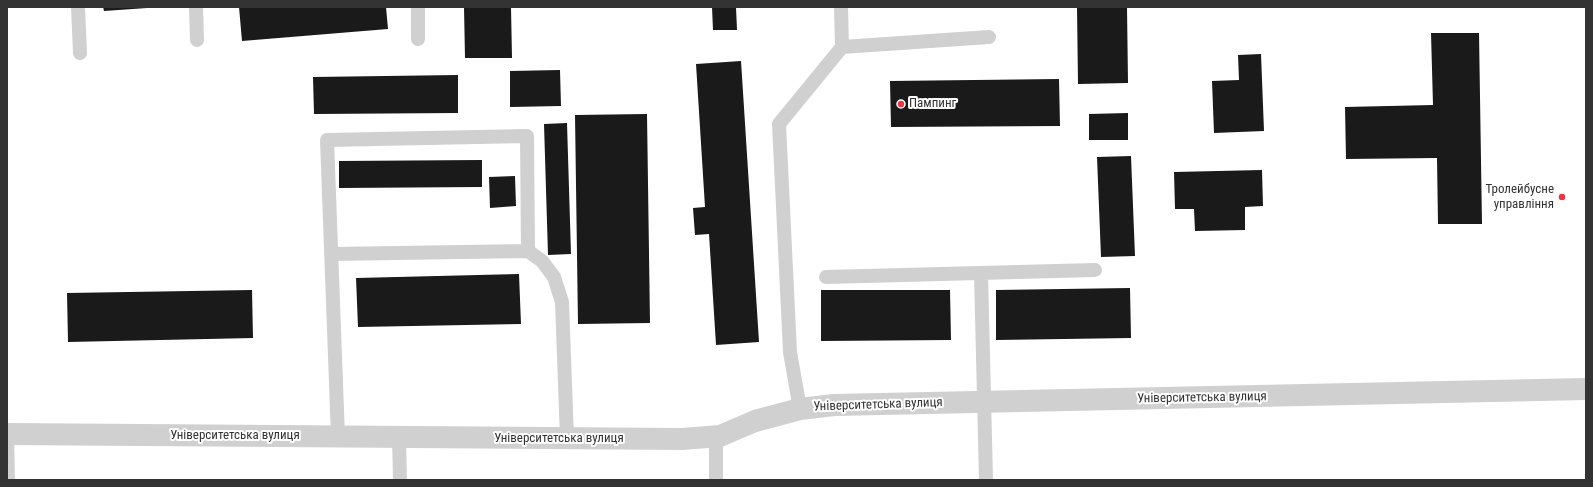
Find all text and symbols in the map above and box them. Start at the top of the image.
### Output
place label: Пампинг [909,96,956,112]
marker: Пампинг [896,99,906,109]
place label: Тролейбусне управління [1485,182,1554,213]
marker: Тролейбусне управління [1557,192,1567,202]
street label: Університетська вулиця [1137,389,1267,407]
street label: Університетська вулиця [813,395,943,415]
street label: Університетська вулиця [170,428,300,444]
street label: Університетська вулиця [494,431,624,447]

